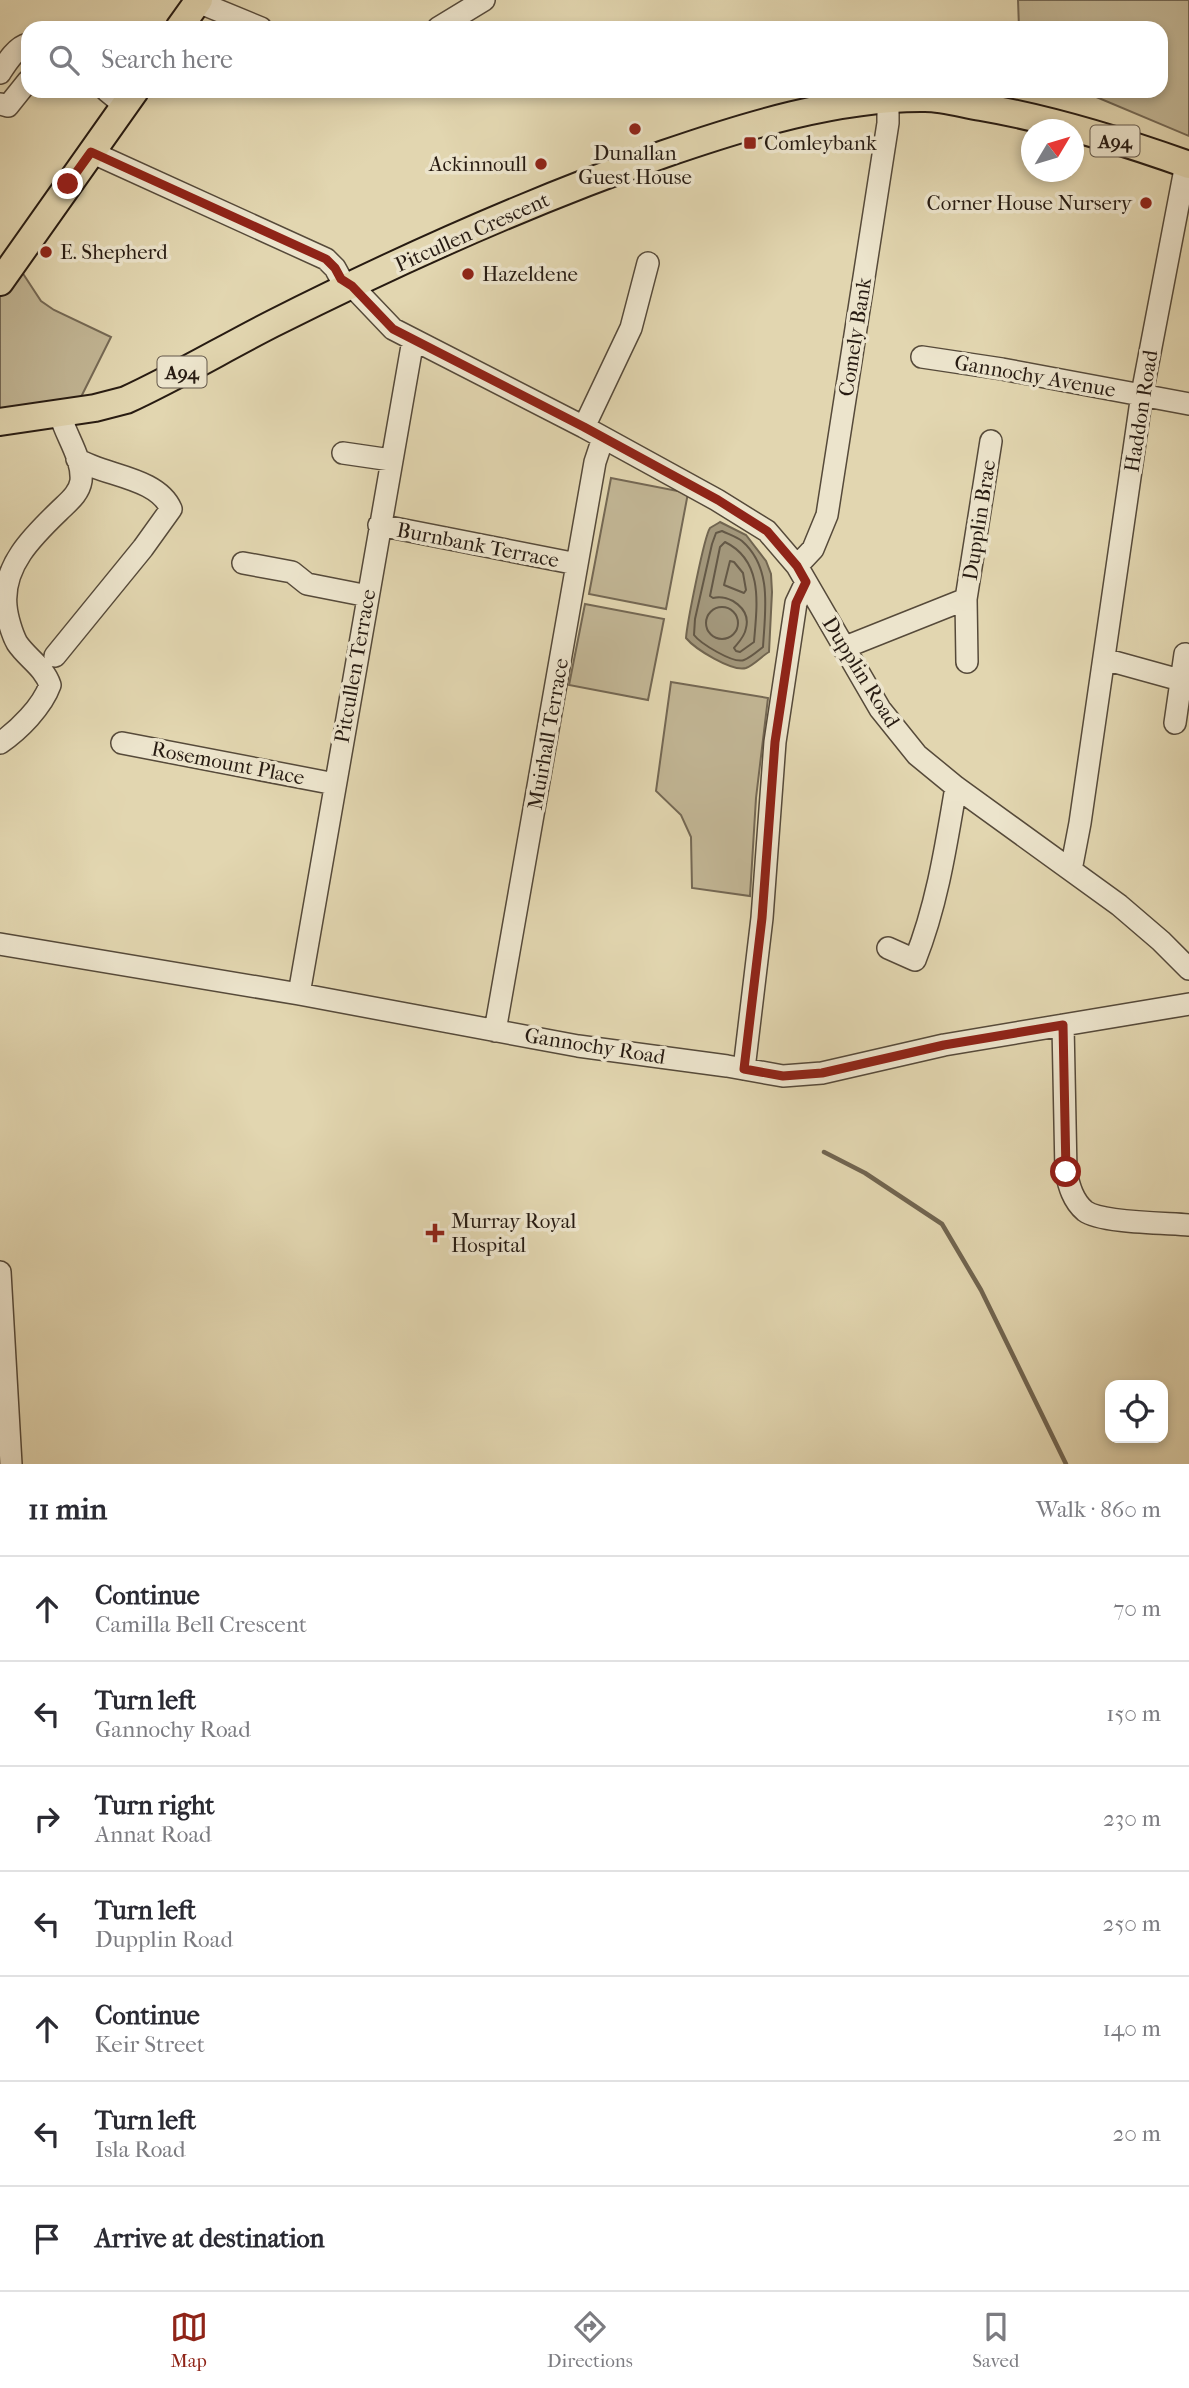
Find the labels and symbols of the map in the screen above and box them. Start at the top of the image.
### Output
north arrow [1021,119,1084,182]
marker: Dunallan Guest House [627,121,643,137]
road number: A94 [1090,125,1140,156]
place label: Comleybank [764,131,877,155]
marker: Comleybank [742,135,758,151]
place label: Dunallan Guest House [578,141,692,189]
place label: Ackinnoull [428,152,527,176]
marker: Ackinnoull [533,156,549,172]
route end [52,168,83,199]
street label: Pitcullen Crescent [391,187,553,277]
place label: Corner House Nursery [927,191,1133,215]
marker: Corner House Nursery [1138,195,1154,211]
place label: E. Shepherd [60,240,168,264]
marker: E. Shepherd [38,244,54,260]
place label: Hazeldene [482,262,578,286]
marker: Hazeldene [460,266,476,282]
street label: Comely Bank [834,276,876,398]
street label: Haddon Road [1120,348,1163,474]
street label: Gannochy Avenue [953,350,1117,402]
road number: A94 [158,356,206,388]
street label: Dupplin Brae [958,458,1000,582]
street label: Burnbank Terrace [395,517,561,573]
street label: Pitcullen Terrace [330,587,380,745]
street label: Dupplin Road [817,612,905,732]
street label: Muirhall Terrace [523,656,573,812]
street label: Rosemount Place [149,736,307,790]
street label: Gannochy Road [523,1023,668,1069]
route start [1050,1156,1081,1187]
place label: Murray Royal Hospital [451,1209,576,1257]
marker: Murray Royal Hospital [425,1223,445,1243]

